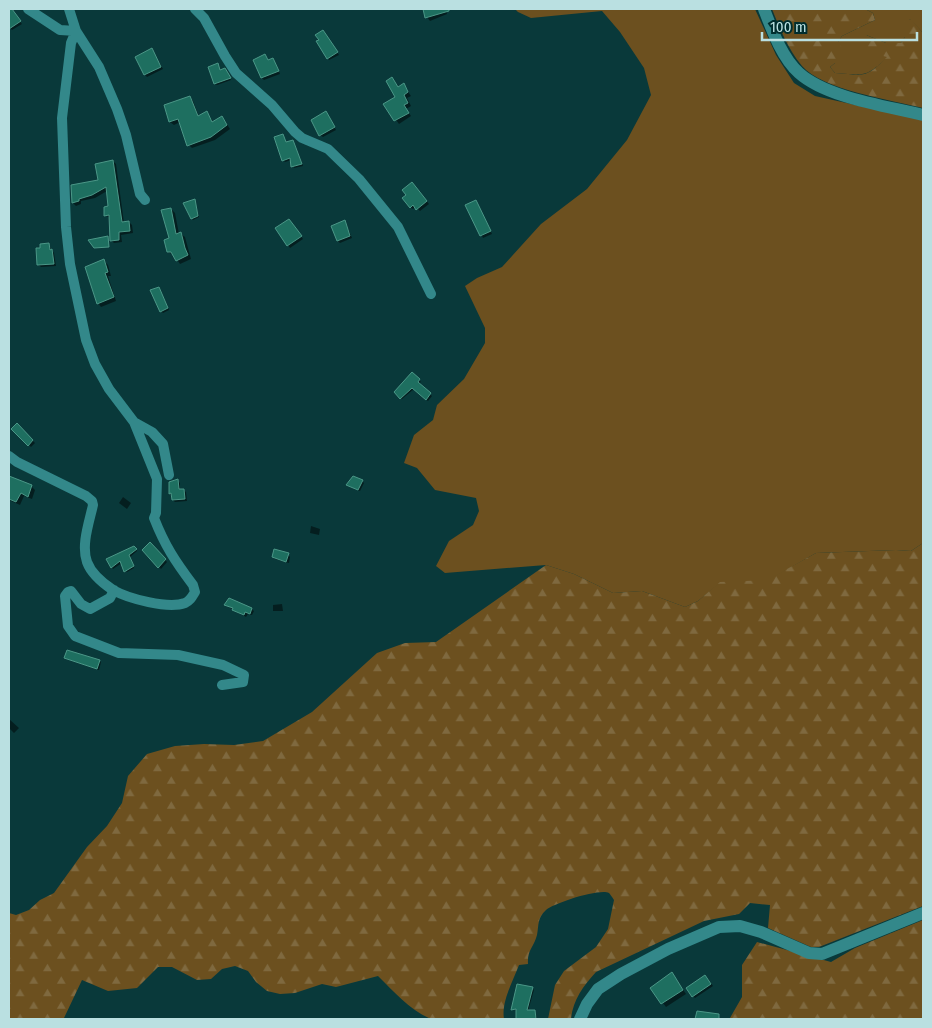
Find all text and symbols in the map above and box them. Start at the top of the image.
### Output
scale bar [762,10,917,42]
text: 100 m [770,18,807,36]

